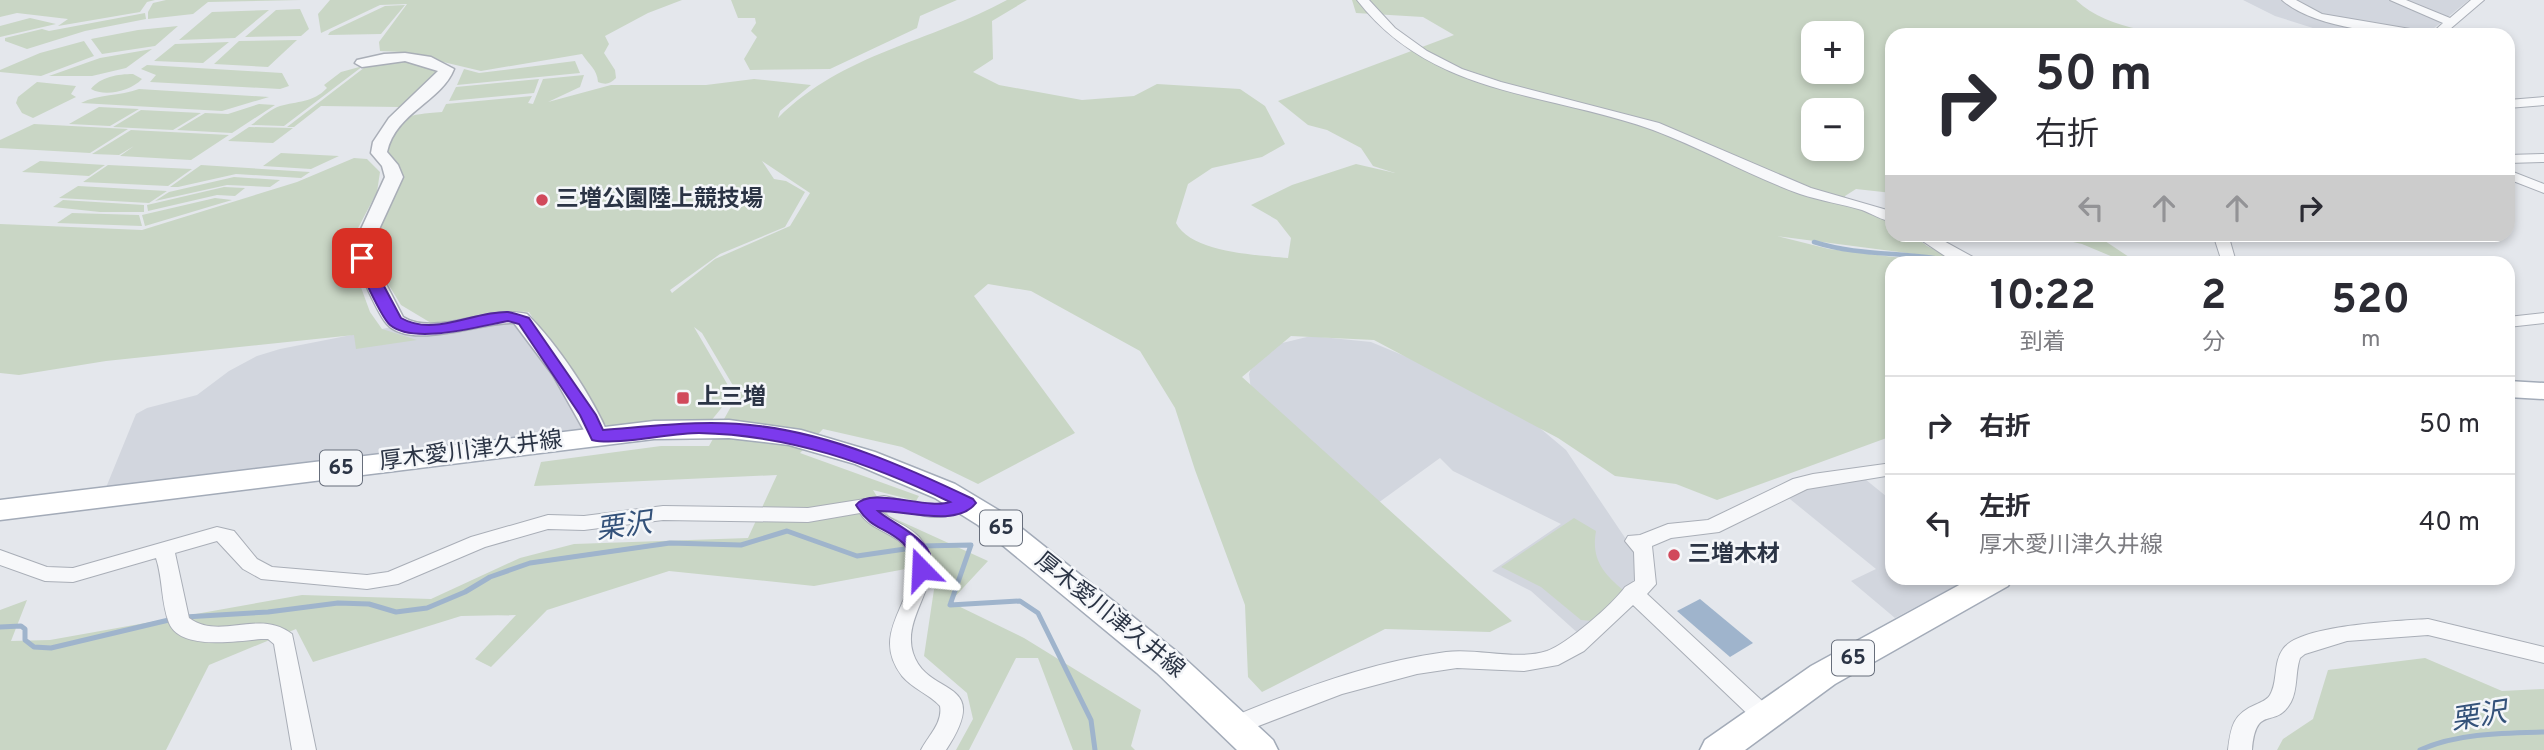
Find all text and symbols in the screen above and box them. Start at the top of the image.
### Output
map controls [1801,21,1864,161]
button: + [1801,21,1864,84]
text: 50 m [2035,46,2152,108]
icon: right [1920,56,2011,147]
button: − [1801,98,1864,161]
text: 右折 [2035,116,2099,156]
place label: 三増公園陸上競技場 [556,186,763,215]
icon: left [2072,189,2110,227]
icon: ahead [2145,189,2183,227]
icon: ahead [2218,189,2256,227]
icon: right [2291,189,2329,227]
marker: 三増公園陸上競技場 [534,192,550,208]
pin [332,228,392,288]
icon: arrive [343,239,381,277]
text: 10:22 [1990,271,2096,324]
text: 2 [2201,271,2226,324]
text: 520 [2331,275,2410,328]
text: m [2361,326,2380,355]
text: 到着 [2020,329,2066,358]
text: 分 [2202,329,2225,358]
place label: 上三増 [697,384,766,413]
marker: 上三増 [675,390,691,406]
icon: right [1920,406,1958,444]
text: 50 m [2419,409,2480,442]
text: 右折 [1979,412,2031,445]
street label: 厚木愛川津久井線 [378,426,564,478]
road number: 65 [320,450,362,486]
text: 左折 [1979,492,2031,525]
icon: left [1920,504,1958,542]
water label: 栗沢 [594,506,658,550]
text: 40 m [2419,507,2480,540]
road number: 65 [980,510,1022,546]
position arrow [884,532,958,606]
text: 厚木愛川津久井線 [1979,532,2163,561]
place label: 三増木材 [1688,541,1780,570]
street label: 厚木愛川津久井線 [1028,547,1190,685]
marker: 三増木材 [1666,547,1682,563]
road number: 65 [1832,640,1874,676]
water label: 栗沢 [2449,695,2513,740]

